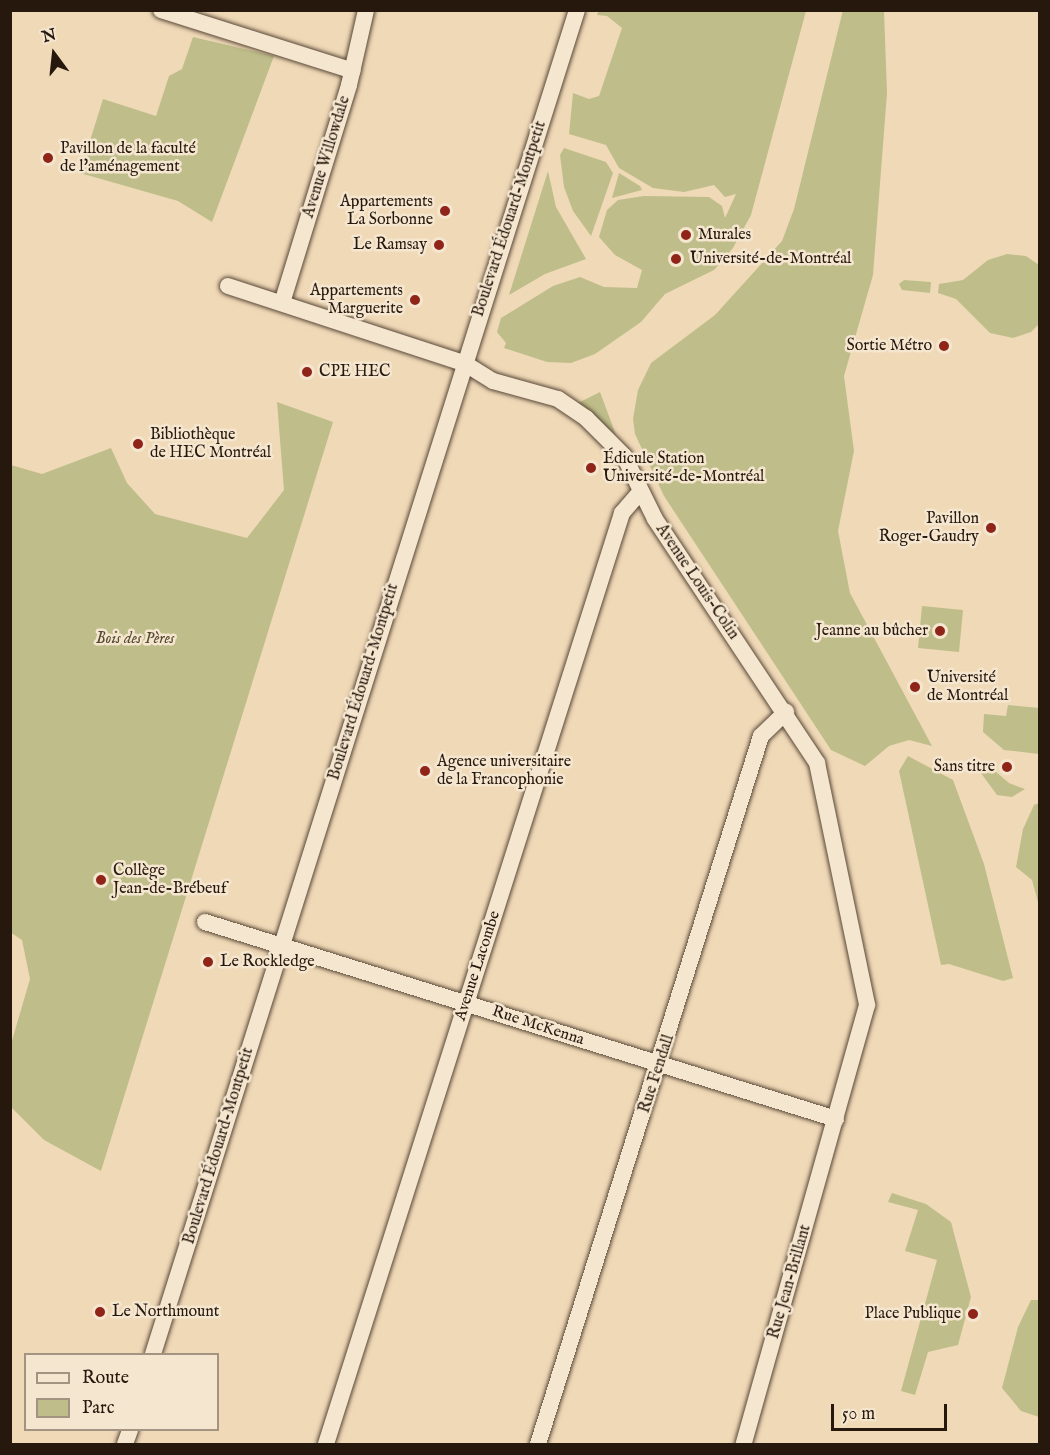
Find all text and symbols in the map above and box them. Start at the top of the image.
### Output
north arrow [24,24,84,84]
text: N [40,25,59,48]
street label: Avenue Willowdale [299,94,355,220]
street label: Boulevard Édouard-Montpetit [469,119,551,319]
place label: Pavillon de la faculté de l'aménagement [60,139,196,177]
marker: Pavillon de la faculté de l'aménagement [41,151,55,165]
place label: Appartements La Sorbonne [340,192,433,230]
marker: Appartements La Sorbonne [438,204,452,218]
place label: Murales [698,225,751,245]
marker: Murales [679,228,693,242]
place label: Le Ramsay [353,235,427,255]
marker: Le Ramsay [432,238,446,252]
place label: Université-de-Montréal [690,249,851,269]
marker: Université-de-Montréal [667,250,685,268]
place label: Appartements Marguerite [310,281,403,319]
marker: Appartements Marguerite [408,293,422,307]
place label: Sortie Métro [847,336,932,356]
marker: Sortie Métro [937,339,951,353]
place label: CPE HEC [319,362,391,382]
marker: CPE HEC [300,365,314,379]
place label: Bibliothèque de HEC Montréal [150,425,271,463]
marker: Bibliothèque de HEC Montréal [131,437,145,451]
place label: Édicule Station Université-de-Montréal [603,449,764,487]
marker: Édicule Station Université-de-Montréal [584,461,598,475]
place label: Pavillon Roger-Gaudry [879,509,979,547]
street label: Avenue Louis-Colin [651,521,743,643]
marker: Pavillon Roger-Gaudry [984,521,998,535]
street label: Boulevard Édouard-Montpetit [325,581,403,783]
place label: Jeanne au bûcher [816,621,928,641]
marker: Jeanne au bûcher [933,624,947,638]
park label: Bois des Pères [96,629,174,649]
place label: Université de Montréal [927,668,1008,706]
marker: Université de Montréal [908,680,922,694]
place label: Agence universitaire de la Francophonie [437,752,571,790]
place label: Sans titre [934,757,995,777]
marker: Sans titre [1000,760,1014,774]
marker: Agence universitaire de la Francophonie [418,764,432,778]
place label: Collège Jean-de-Brébeuf [113,861,226,899]
marker: Collège Jean-de-Brébeuf [94,873,108,887]
street label: Avenue Lacombe [451,909,505,1023]
place label: Le Rockledge [220,952,315,972]
marker: Le Rockledge [201,955,215,969]
street label: Rue McKenna [490,1002,586,1050]
street label: Rue Fendall [635,1032,679,1116]
street label: Boulevard Édouard-Montpetit [180,1045,258,1247]
street label: Rue Jean-Brillant [765,1223,815,1341]
place label: Le Northmount [112,1302,219,1322]
place label: Place Publique [865,1304,961,1324]
marker: Le Northmount [93,1305,107,1319]
marker: Place Publique [966,1307,980,1321]
legend [24,1353,219,1431]
text: Route [82,1367,129,1390]
scale bar [834,1392,950,1430]
text: Parc [82,1397,114,1420]
text: 50 m [842,1403,875,1426]

